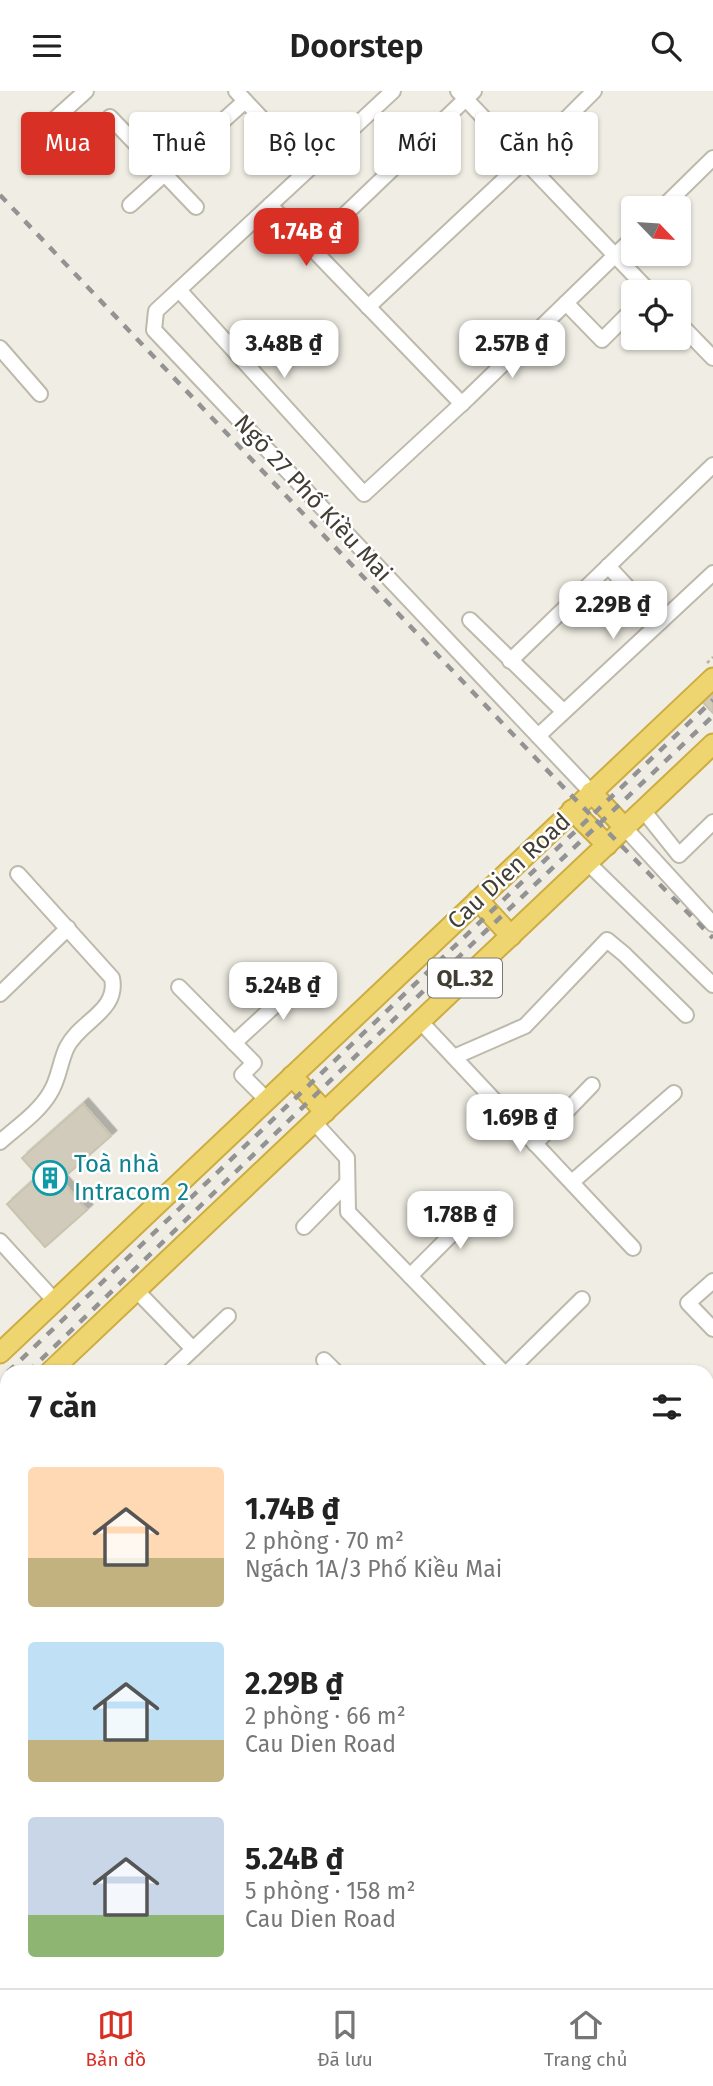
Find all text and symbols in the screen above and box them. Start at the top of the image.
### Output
icon: menu [28,27,66,65]
text: Doorstep [289,27,424,65]
icon: search [647,27,685,65]
chip: Mua [21,112,115,175]
chip: Thuê [129,112,230,175]
chip: Bộ lọc [244,112,360,175]
chip: Mới [374,112,461,175]
chip: Căn hộ [475,112,598,175]
north arrow [621,196,691,266]
map controls [621,196,691,350]
pin: 1.74B ₫ [241,209,371,268]
text: 1.74B ₫ [270,217,342,245]
button: locate [621,280,691,350]
pin: 3.48B ₫ [219,321,349,380]
pin: 2.57B ₫ [447,321,577,380]
text: 3.48B ₫ [246,329,322,357]
text: 2.57B ₫ [475,329,549,357]
street label: Ngõ 27 Phố Kiều Mai [228,409,398,587]
pin: 2.29B ₫ [548,581,678,641]
text: 2.29B ₫ [575,590,651,618]
street label: Cau Dien Road [442,807,576,935]
road number: QL.32 [428,958,502,997]
pin: 5.24B ₫ [218,963,348,1022]
text: 5.24B ₫ [245,971,321,999]
pin: 1.69B ₫ [455,1095,585,1154]
text: 1.69B ₫ [482,1103,558,1131]
place label: Toà nhà Intracom 2 [74,1150,189,1206]
building icon: Toà nhà Intracom 2 [31,1159,69,1197]
pin: 1.78B ₫ [395,1191,525,1251]
text: 1.78B ₫ [423,1200,497,1228]
icon: filters [648,1388,686,1426]
text: 7 căn [28,1389,97,1425]
text: 1.74B ₫ [245,1491,340,1527]
icon: home [84,1495,168,1579]
text: 2 phòng · 70 m² [245,1527,404,1555]
text: Ngách 1A/3 Phố Kiều Mai [245,1555,502,1583]
text: 2.29B ₫ [245,1666,344,1702]
icon: home [84,1670,168,1754]
text: 2 phòng · 66 m² [245,1702,406,1730]
text: Cau Dien Road [245,1730,396,1758]
text: 5.24B ₫ [245,1841,344,1877]
icon: home [84,1845,168,1929]
text: 5 phòng · 158 m² [245,1877,415,1905]
text: Cau Dien Road [245,1905,396,1933]
tab: Bản đồ [86,2006,146,2071]
tab: Đã lưu [317,2006,373,2071]
tab: Trang chủ [544,2006,627,2071]

